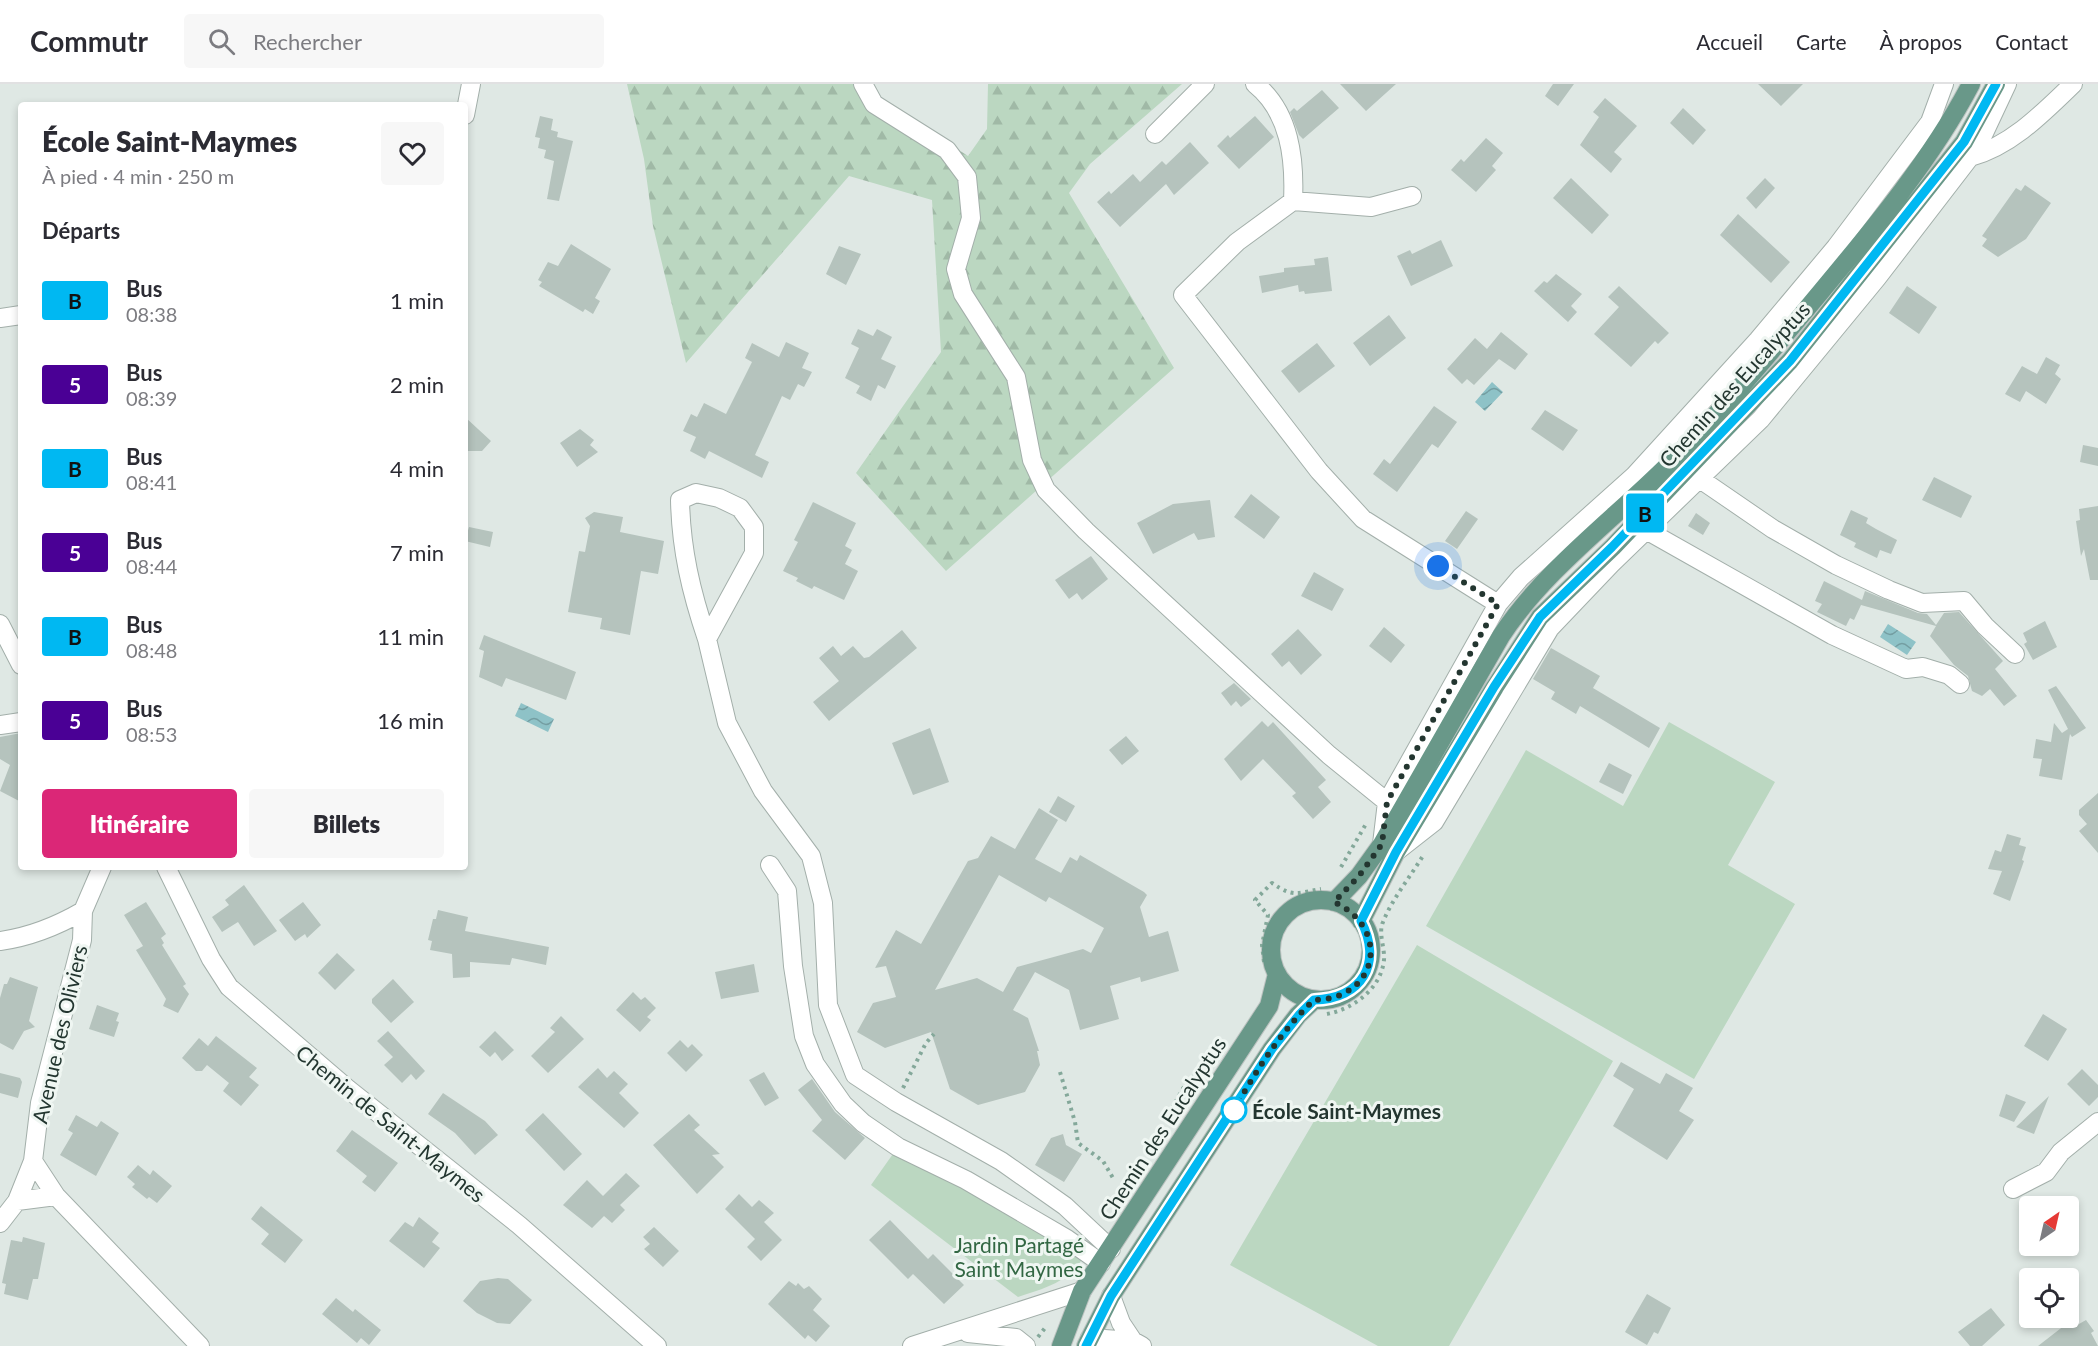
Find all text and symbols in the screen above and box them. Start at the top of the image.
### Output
search box [184,14,604,68]
text: Commutr [30,24,148,58]
icon: search [205,25,238,58]
text: Rechercher [253,28,362,55]
text: Accueil [1696,29,1763,54]
text: Carte [1796,29,1847,54]
text: À propos [1880,29,1962,54]
text: Contact [1995,29,2068,54]
button: heart [381,122,444,185]
text: École Saint-Maymes [42,124,297,158]
text: À pied · 4 min · 250 m [42,164,234,188]
text: Départs [42,217,120,244]
text: Bus [126,275,162,302]
text: 1 min [390,287,444,314]
text: B [68,288,82,313]
street label: Chemin des Eucalyptus [1653,296,1815,472]
text: 08:38 [126,302,177,326]
text: Bus [126,359,162,386]
text: 2 min [390,371,444,398]
text: 5 [69,372,81,397]
text: 08:39 [126,386,177,410]
text: Bus [126,443,162,470]
text: 4 min [390,455,444,482]
text: B [68,456,82,481]
text: 08:41 [126,470,177,494]
line badge: B [1626,494,1664,532]
text: B [1638,501,1652,526]
text: Bus [126,527,162,554]
text: 7 min [390,539,444,566]
text: 5 [69,540,81,565]
your location [1423,551,1453,581]
text: 08:44 [126,554,177,578]
text: Bus [126,611,162,638]
text: 11 min [377,623,444,650]
text: B [68,624,82,649]
text: 08:48 [126,638,177,662]
text: Bus [126,695,162,722]
text: 16 min [377,707,444,734]
text: 5 [69,708,81,733]
text: 08:53 [126,722,177,746]
button: Itinéraire [42,789,237,858]
button: Billets [249,789,444,858]
street label: Avenue des Oliviers [26,942,92,1126]
street label: Chemin des Eucalyptus [1093,1032,1231,1224]
street label: Chemin de Saint-Maymes [292,1039,490,1207]
marker: École Saint-Maymes [1221,1097,1247,1123]
place label: École Saint-Maymes [1252,1098,1441,1123]
north arrow [2019,1196,2079,1256]
map controls [2019,1196,2079,1328]
park label: Jardin Partagé Saint Maymes [954,1232,1084,1281]
button: locate [2019,1268,2079,1328]

